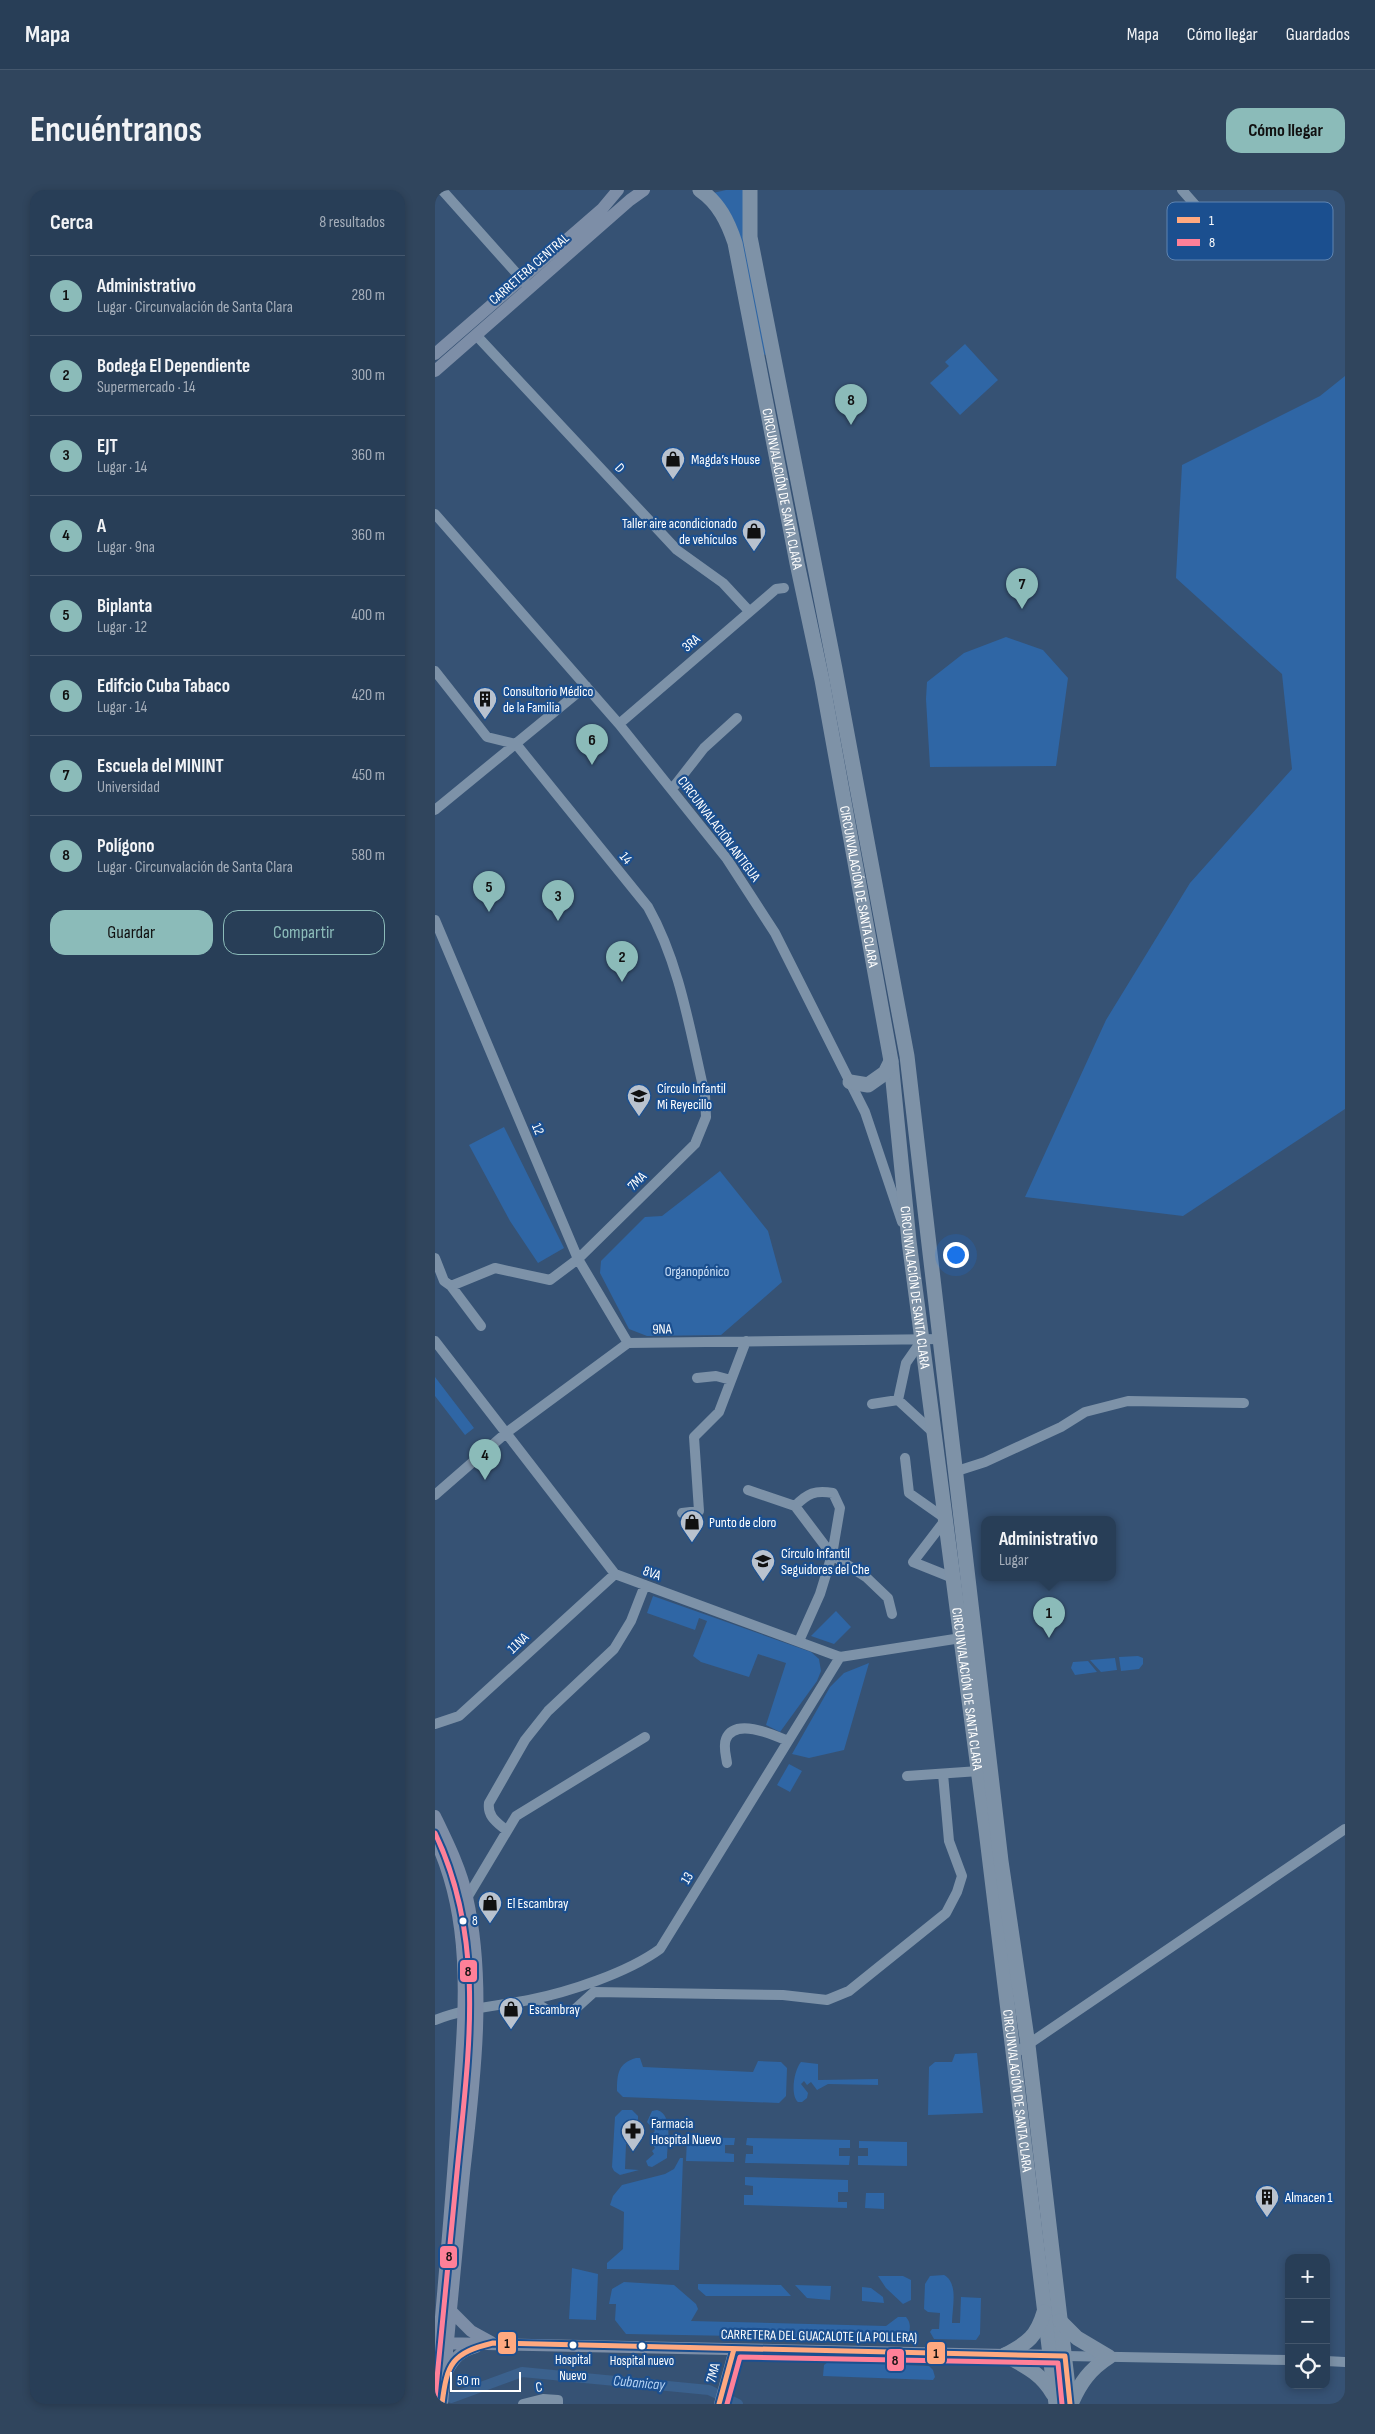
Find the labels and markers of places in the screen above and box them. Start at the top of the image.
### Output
pin: 8 [835,384,867,425]
shop icon: Magda’s House [660,446,686,480]
place label: Magda’s House [691,451,760,468]
place label: Taller aire acondicionado de vehículos [622,515,737,548]
shop icon: Taller aire acondicionado de vehículos [741,518,767,552]
pin: 7 [1006,568,1038,609]
place label: Consultorio Médico de la Familia [503,683,594,716]
building icon: Consultorio Médico de la Familia [472,686,498,720]
pin: 6 [576,724,608,765]
pin: 5 [473,871,505,912]
pin: 3 [542,880,574,921]
pin: 2 [606,941,638,982]
place label: Círculo Infantil Mi Reyecillo [657,1080,726,1113]
school or university icon: Círculo Infantil Mi Reyecillo [626,1083,652,1117]
pin: 4 [469,1439,501,1480]
shop icon: Punto de cloro [679,1509,705,1543]
place label: Punto de cloro [709,1514,777,1531]
place label: Círculo Infantil Seguidores del Che [781,1545,870,1578]
school or university icon: Círculo Infantil Seguidores del Che [750,1548,776,1582]
pin: 1 [1033,1597,1065,1638]
shop icon: El Escambray [477,1890,503,1924]
place label: El Escambray [507,1895,569,1912]
place label: 8 [472,1913,478,1929]
marker: 8 [458,1916,468,1926]
line badge: 8 [459,1959,478,1983]
shop icon: Escambray [498,1996,524,2030]
place label: Escambray [529,2001,580,2018]
place label: Farmacia Hospital Nuevo [651,2115,722,2148]
pharmacy icon: Farmacia Hospital Nuevo [620,2118,646,2152]
building icon: Almacen 1 [1254,2184,1280,2218]
place label: Almacen 1 [1284,2189,1333,2206]
line badge: 8 [439,2245,458,2269]
marker: Hospital Nuevo [568,2340,578,2350]
marker: Hospital nuevo [637,2341,647,2351]
line badge: 8 [886,2348,905,2372]
place label: Hospital Nuevo [555,2352,591,2384]
place label: Hospital nuevo [610,2353,674,2369]

